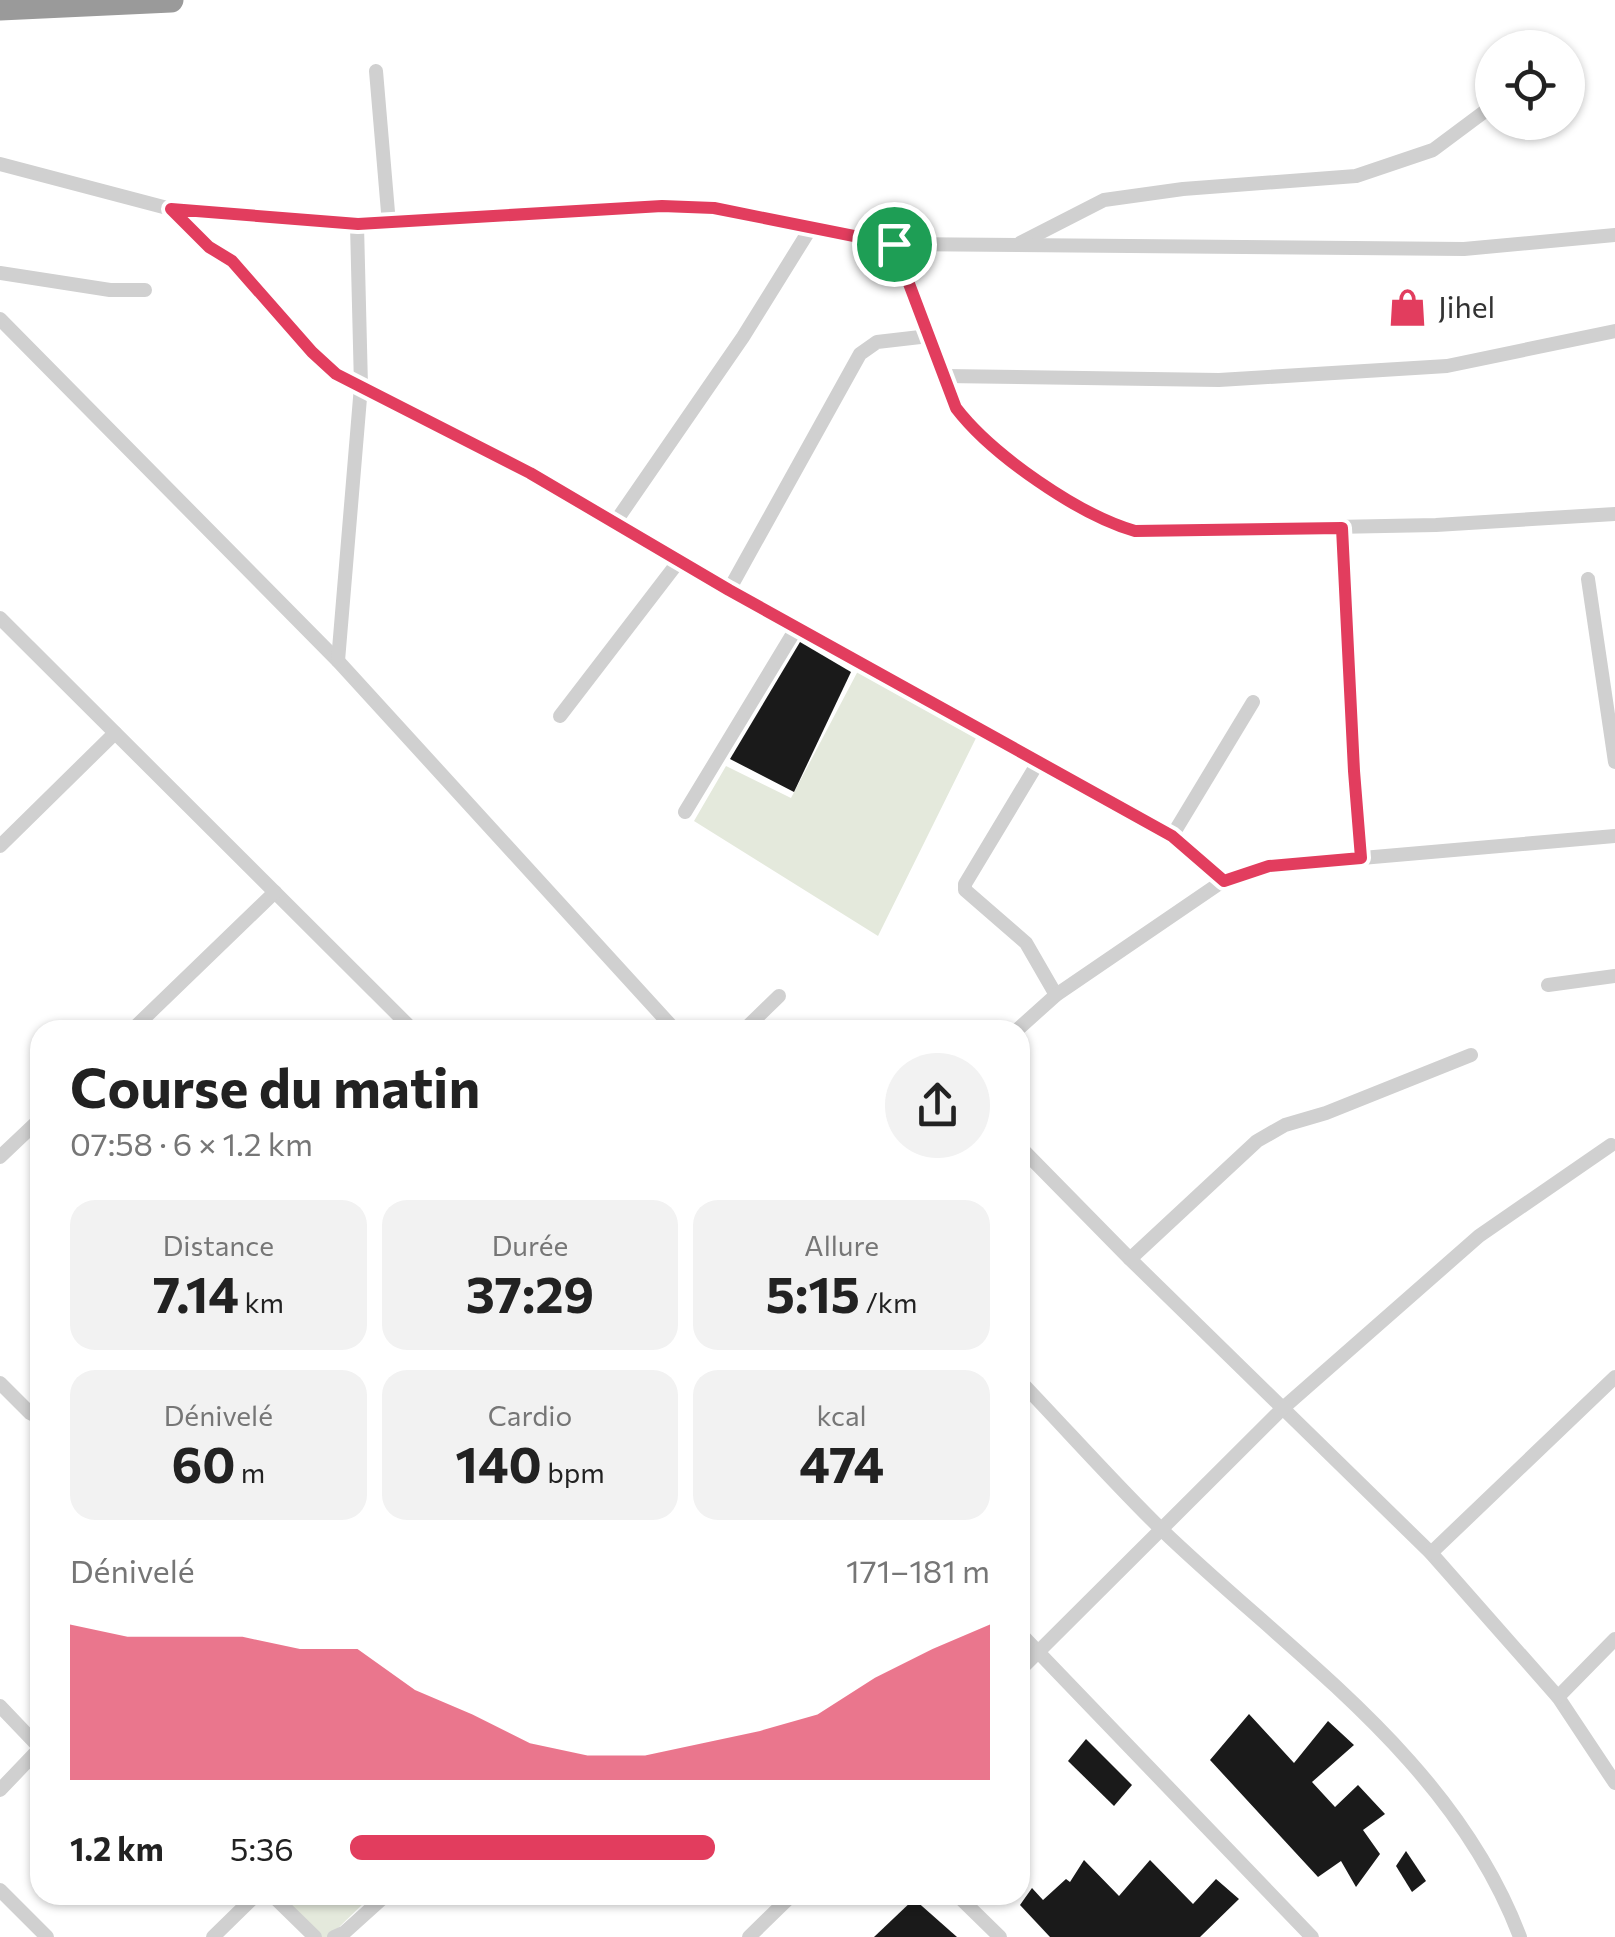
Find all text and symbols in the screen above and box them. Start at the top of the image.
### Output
map controls [1475,30,1585,140]
button: locate [1475,30,1585,140]
pin [852,202,937,287]
icon: arrive [867,217,922,272]
shop icon: Jihel [1387,287,1429,329]
place label: Jihel [1438,287,1495,324]
text: Course du matin [70,1052,480,1119]
button: share [885,1053,990,1158]
text: 07:58 · 6 × 1.2 km [70,1123,313,1163]
text: Distance [163,1228,274,1262]
text: Durée [492,1228,568,1262]
text: Allure [804,1228,879,1262]
text: 7.14 [153,1262,239,1323]
text: 37:29 [466,1262,594,1323]
text: 5:15 [766,1262,860,1323]
text: km [239,1285,284,1319]
text: /km [860,1285,917,1319]
text: Dénivelé [164,1398,273,1432]
text: Cardio [488,1398,572,1432]
text: kcal [817,1398,867,1432]
text: 60 [171,1432,235,1493]
text: 140 [455,1432,542,1493]
text: 474 [799,1432,884,1493]
text: m [235,1455,265,1489]
text: bpm [542,1455,605,1489]
text: Dénivelé [70,1550,195,1590]
text: 171–181 m [846,1550,990,1590]
text: 1.2 km [70,1828,164,1868]
text: 5:36 [230,1828,294,1868]

